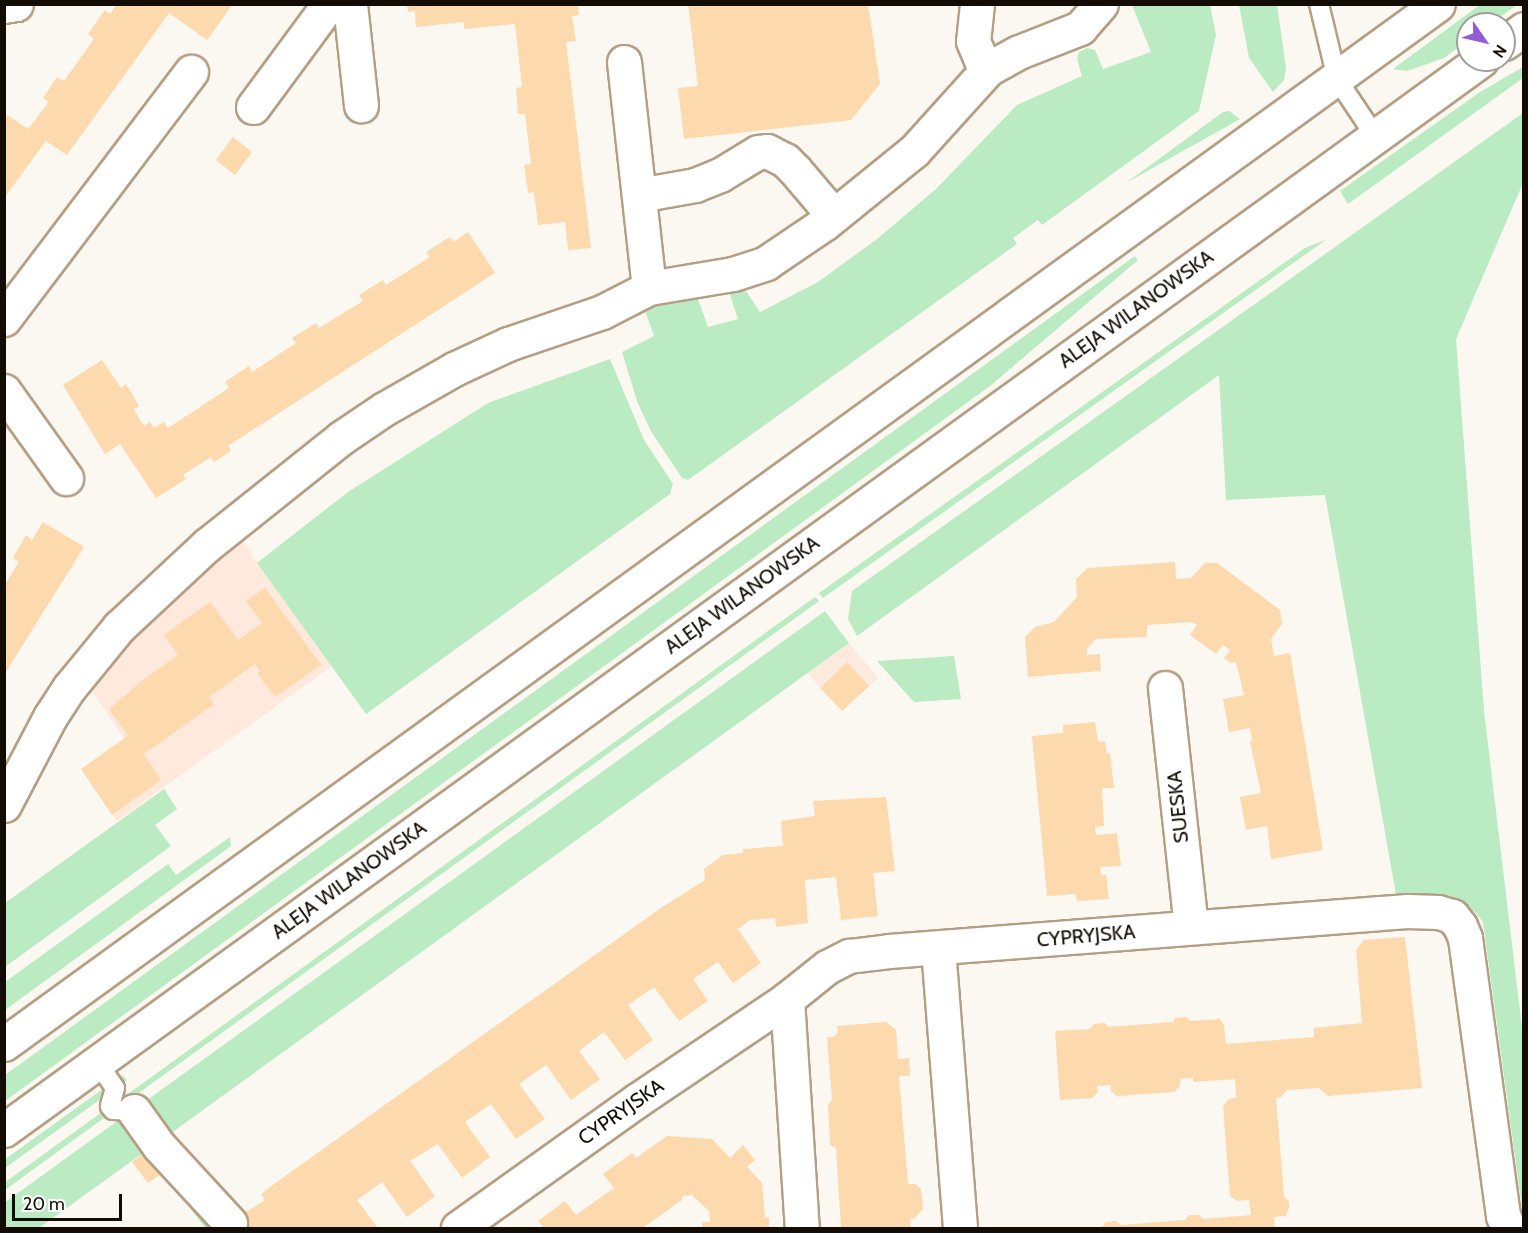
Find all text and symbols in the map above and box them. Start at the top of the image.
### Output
north arrow [1456,12,1516,72]
text: N [1489,41,1511,61]
street label: ALEJA WILANOWSKA [1054,245,1218,373]
street label: ALEJA WILANOWSKA [660,531,824,659]
street label: SUESKA [1162,770,1194,844]
street label: ALEJA WILANOWSKA [267,816,431,944]
street label: CYPRYJSKA [1036,920,1136,952]
street label: CYPRYJSKA [574,1074,668,1150]
scale bar [15,1182,124,1220]
text: 20 m [23,1193,65,1215]

